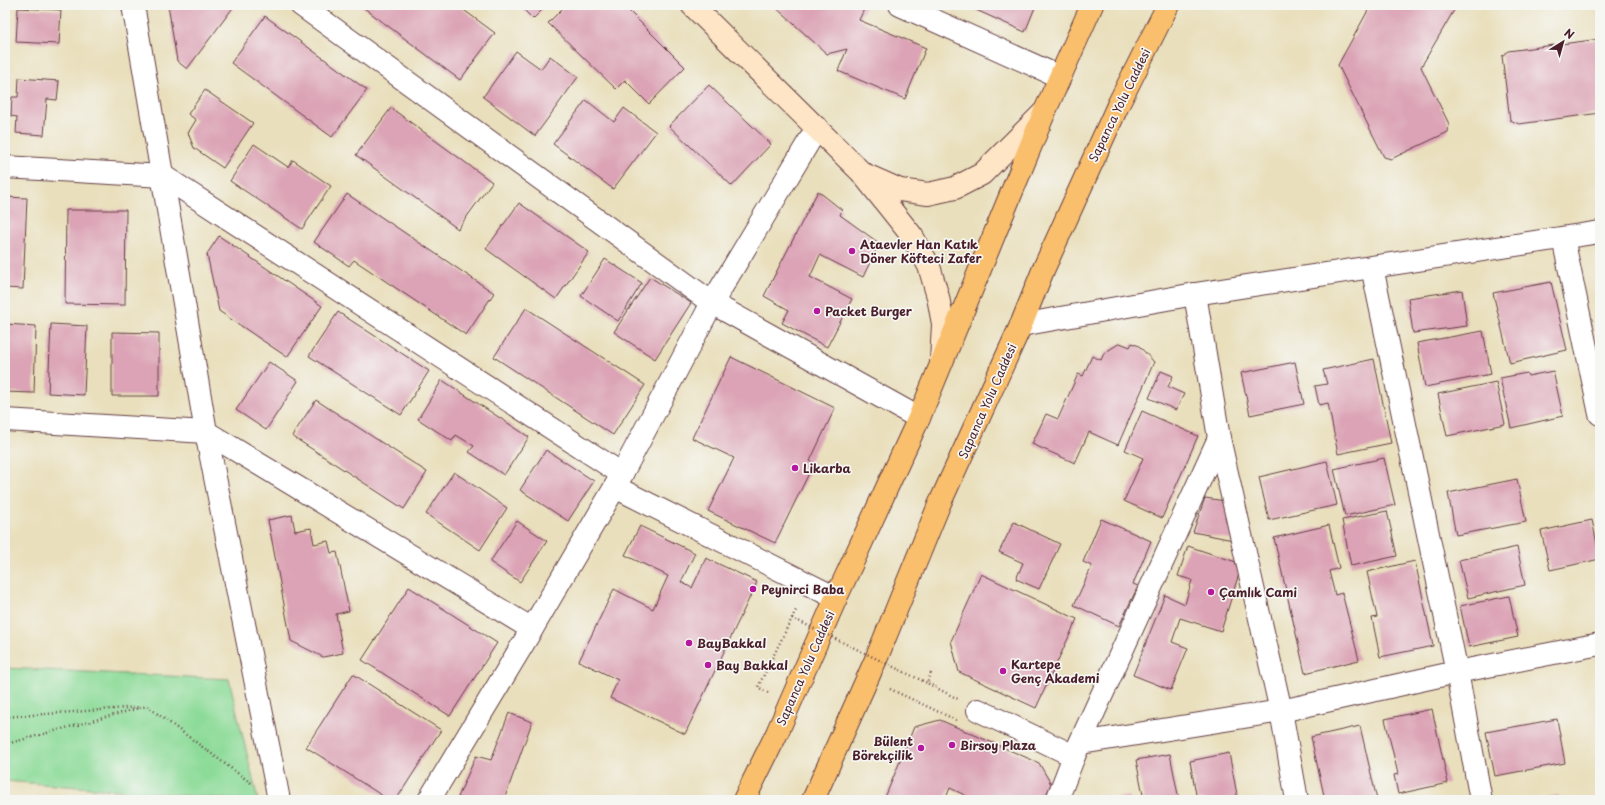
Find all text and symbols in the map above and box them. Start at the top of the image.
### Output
north arrow [1543,22,1583,62]
text: N [1561,24,1578,43]
street label: Sapanca Yolu Caddesi [1084,45,1154,165]
place label: Ataevler Han Katık Döner Köfteci Zafer [860,235,982,267]
marker: Ataevler Han Katık Döner Köfteci Zafer [847,246,857,256]
place label: Packet Burger [825,302,913,320]
marker: Packet Burger [812,306,822,316]
street label: Sapanca Yolu Caddesi [953,340,1021,462]
place label: Likarba [803,459,852,477]
marker: Likarba [790,463,800,473]
place label: Peynirci Baba [761,580,844,598]
place label: Çamlık Cami [1219,583,1298,601]
marker: Peynirci Baba [748,584,758,594]
marker: Çamlık Cami [1206,587,1216,597]
street label: Sapanca Yolu Caddesi [771,607,839,729]
place label: BayBakkal [697,634,767,652]
marker: BayBakkal [684,638,694,648]
place label: Kartepe Genç Akademi [1011,655,1100,687]
place label: Bay Bakkal [716,656,788,674]
marker: Bay Bakkal [703,660,713,670]
marker: Kartepe Genç Akademi [998,666,1008,676]
place label: Bülent Börekçilik [852,732,913,764]
place label: Birsoy Plaza [960,736,1037,754]
marker: Birsoy Plaza [947,740,957,750]
marker: Bülent Börekçilik [916,743,926,753]

